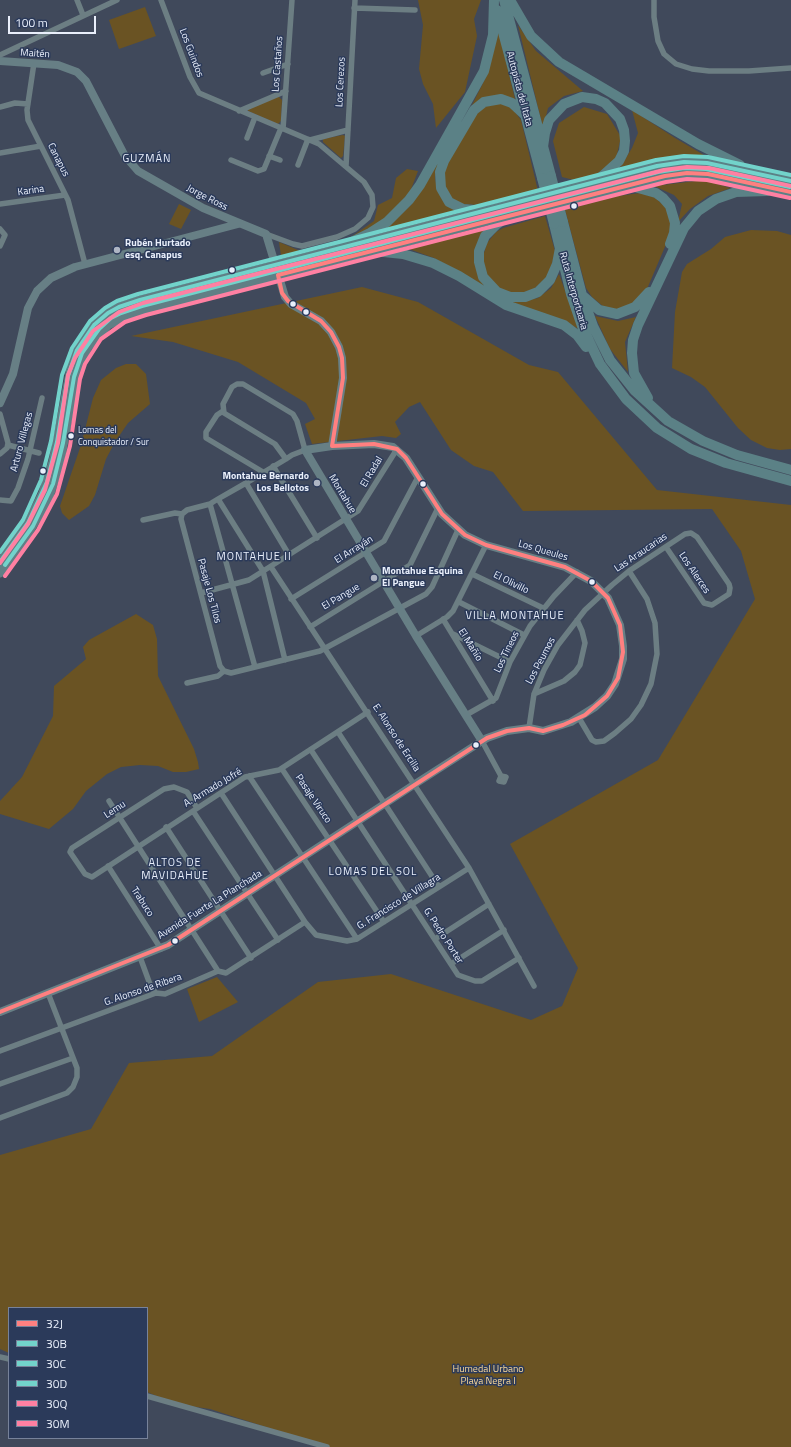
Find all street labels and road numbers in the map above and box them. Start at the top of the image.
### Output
street label: Los Guindos [176,27,206,79]
street label: Los Castaños [270,36,286,92]
street label: Maitén [20,47,50,61]
street label: Autopista del Itata [503,50,535,128]
street label: Los Cerezos [334,57,348,107]
street label: Canapus [44,141,72,179]
street label: Karina [17,183,45,199]
street label: Jorge Ross [184,183,230,213]
street label: Ruta Interportuaria [556,251,590,331]
street label: Arturo Villegas [8,411,36,473]
street label: El Radal [358,454,386,490]
street label: Montahue [326,472,358,516]
street label: Las Araucarias [612,531,670,575]
street label: El Arrayán [333,534,375,566]
street label: Los Queules [517,538,569,564]
street label: Los Alerces [676,550,712,596]
street label: Pasaje Los Tilos [195,557,223,625]
street label: El Olivillo [491,569,531,597]
street label: El Pangue [320,581,362,613]
street label: El Mañío [455,626,485,664]
street label: Los Tineos [492,629,522,675]
street label: Los Peumos [524,635,558,687]
street label: E. Alonso de Ercilla [370,702,422,774]
street label: A. Armado Jofré [182,766,244,810]
street label: Pasaje Viruco [292,772,334,826]
street label: Lemu [102,799,128,821]
street label: Avenida Fuerte La Planchada [156,868,264,942]
street label: G. Francisco de Villagra [355,871,443,933]
street label: Trabuco [128,885,156,919]
street label: G. Pedro Porter [420,906,466,966]
street label: G. Alonso de Ribera [103,971,183,1009]

